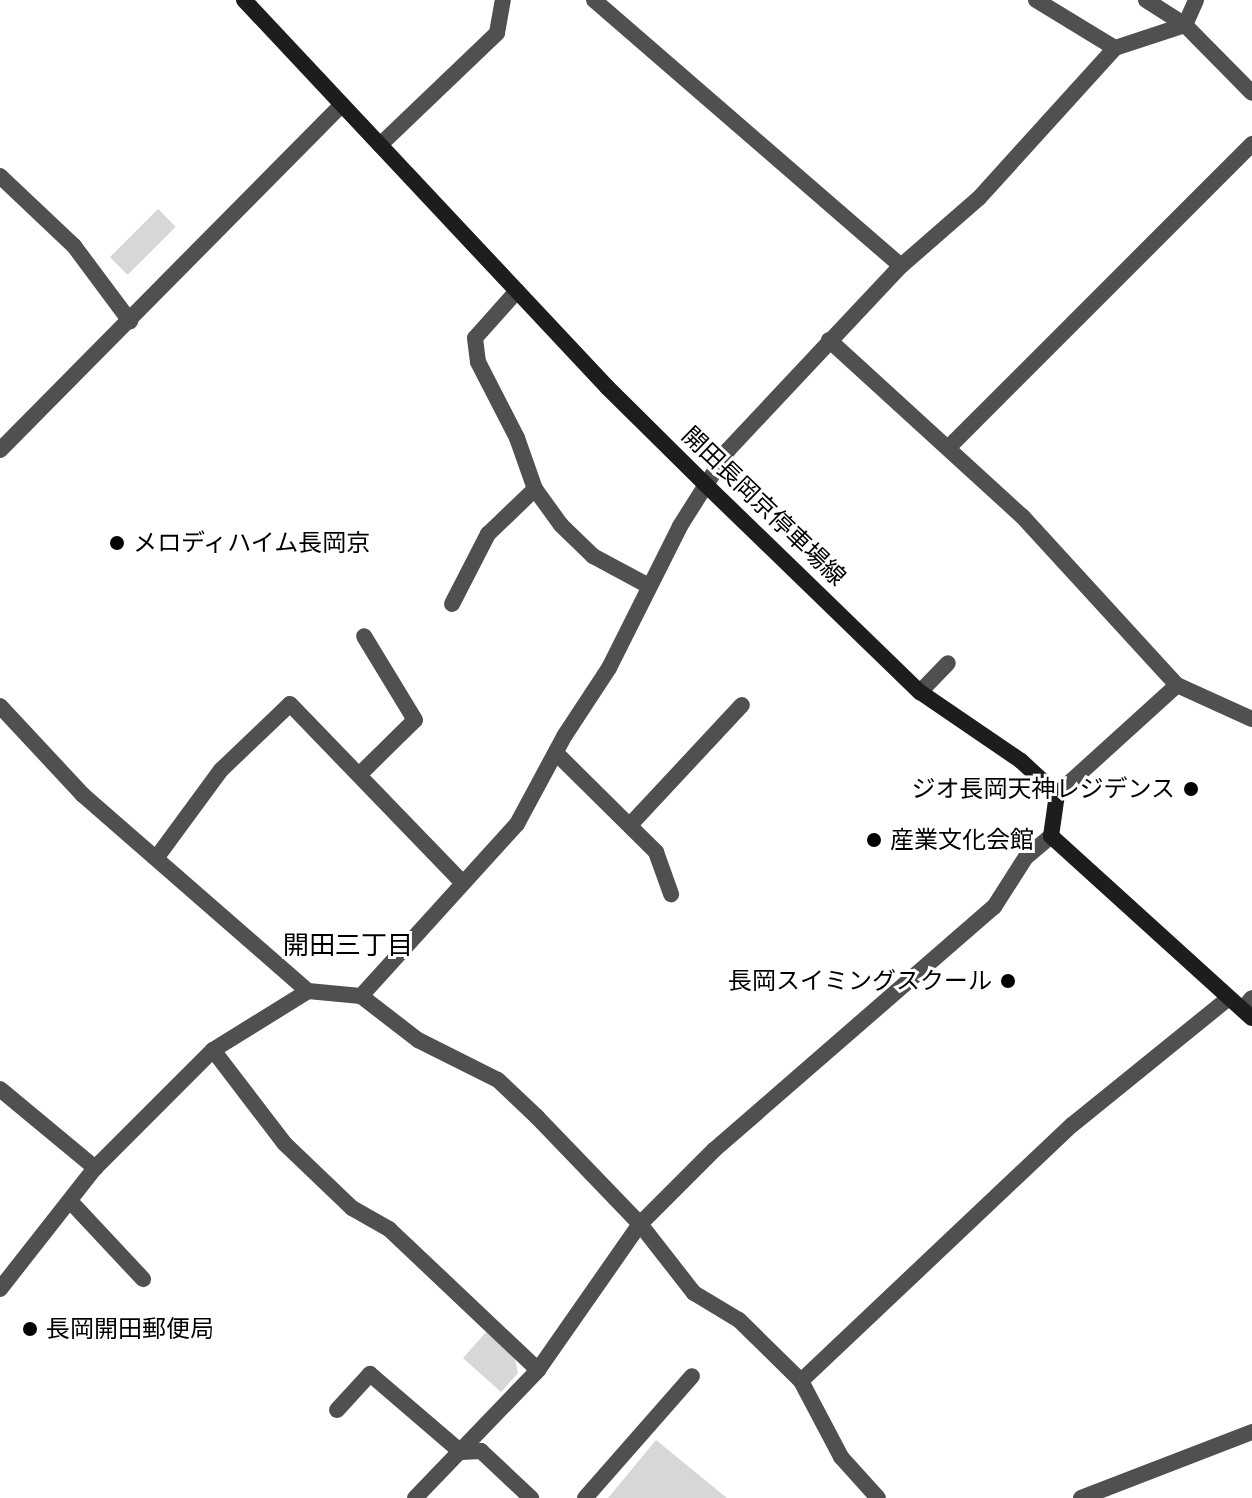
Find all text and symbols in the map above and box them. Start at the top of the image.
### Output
street label: 開田長岡京停車場線 [676,421,852,591]
place label: メロディハイム長岡京 [133,529,373,557]
marker: メロディハイム長岡京 [108,534,126,552]
place label: ジオ長岡天神レジデンス [911,775,1175,803]
marker: ジオ長岡天神レジデンス [1182,780,1200,798]
place label: 産業文化会館 [890,826,1034,854]
marker: 産業文化会館 [865,831,883,849]
district label: 開田三丁目 [283,929,413,961]
place label: 長岡スイミングスクール [728,967,992,995]
marker: 長岡スイミングスクール [999,972,1017,990]
place label: 長岡開田郵便局 [46,1315,214,1343]
marker: 長岡開田郵便局 [21,1320,39,1338]

